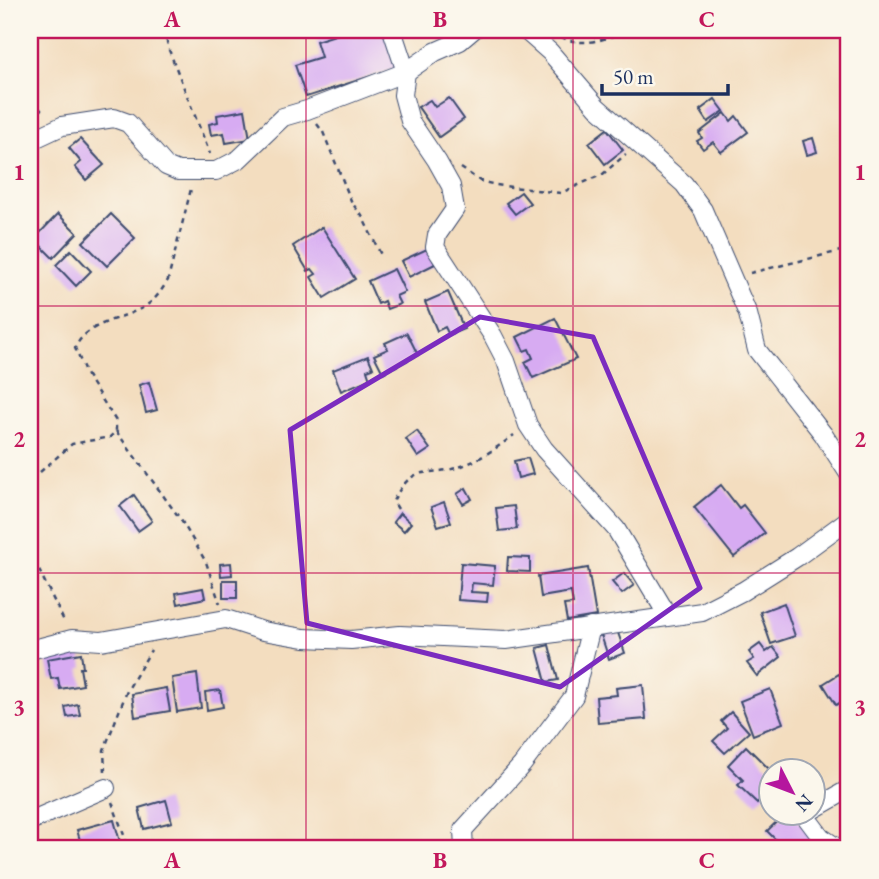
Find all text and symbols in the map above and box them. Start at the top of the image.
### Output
text: A [163,4,181,34]
text: B [433,4,447,34]
text: C [699,4,715,34]
scale bar [602,52,728,96]
text: 50 m [613,63,654,90]
text: 1 [13,157,25,187]
text: 1 [854,157,866,187]
text: 2 [13,424,25,454]
text: 2 [854,424,866,454]
text: 3 [13,692,25,722]
text: 3 [854,692,866,722]
north arrow [756,756,826,826]
text: N [789,789,819,818]
text: A [163,845,181,875]
text: B [433,845,447,875]
text: C [699,845,715,875]

